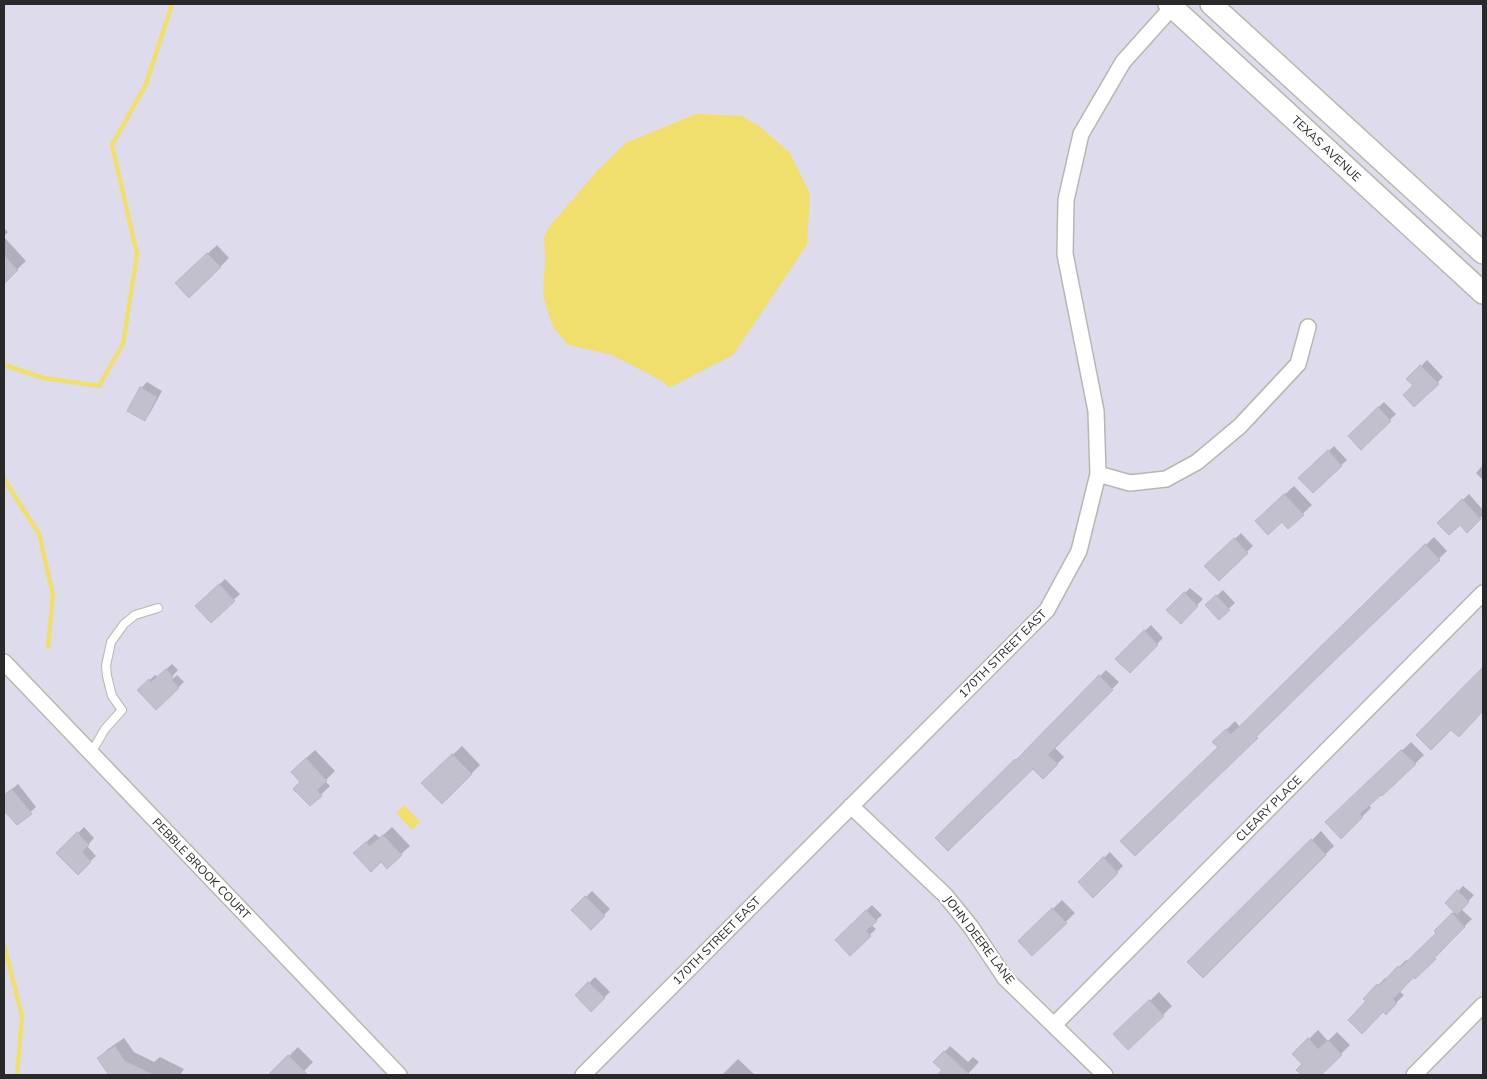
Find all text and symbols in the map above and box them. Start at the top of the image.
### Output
street label: TEXAS AVENUE [1288,113,1364,185]
street label: 170TH STREET EAST [956,607,1050,701]
street label: CLEARY PLACE [1233,773,1305,845]
street label: PEBBLE BROOK COURT [149,815,253,923]
street label: JOHN DEERE LANE [941,893,1017,987]
street label: 170TH STREET EAST [670,894,764,988]

